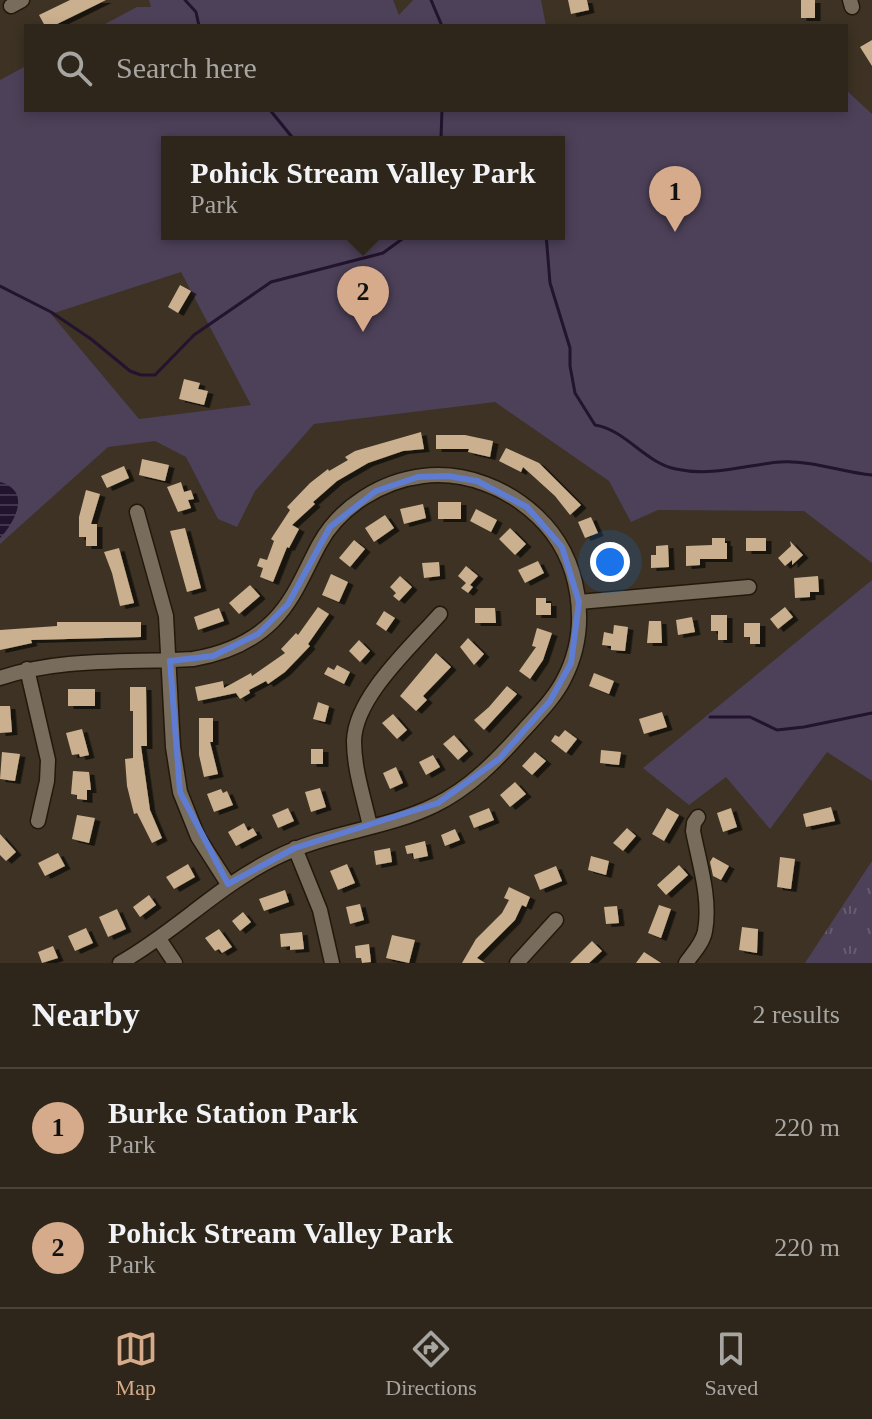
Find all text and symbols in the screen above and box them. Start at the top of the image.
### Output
search box [24,24,848,112]
icon: search [52,46,96,90]
text: Search here [116,51,257,84]
popup [161,136,565,240]
text: Pohick Stream Valley Park [190,156,536,189]
pin: 1 [649,166,701,232]
text: Park [190,190,238,219]
pin: 2 [337,266,389,332]
your location [590,542,630,582]
text: Nearby [32,996,140,1033]
text: 2 results [753,1000,840,1029]
text: Burke Station Park [108,1096,358,1129]
text: 1 [52,1113,65,1142]
text: 220 m [774,1113,840,1142]
text: Park [108,1130,156,1159]
text: Pohick Stream Valley Park [108,1216,453,1249]
text: 2 [52,1233,65,1262]
text: 220 m [774,1233,840,1262]
text: Park [108,1250,156,1279]
tab: Map [114,1327,158,1401]
tab: Directions [385,1327,477,1401]
tab: Saved [704,1327,758,1401]

